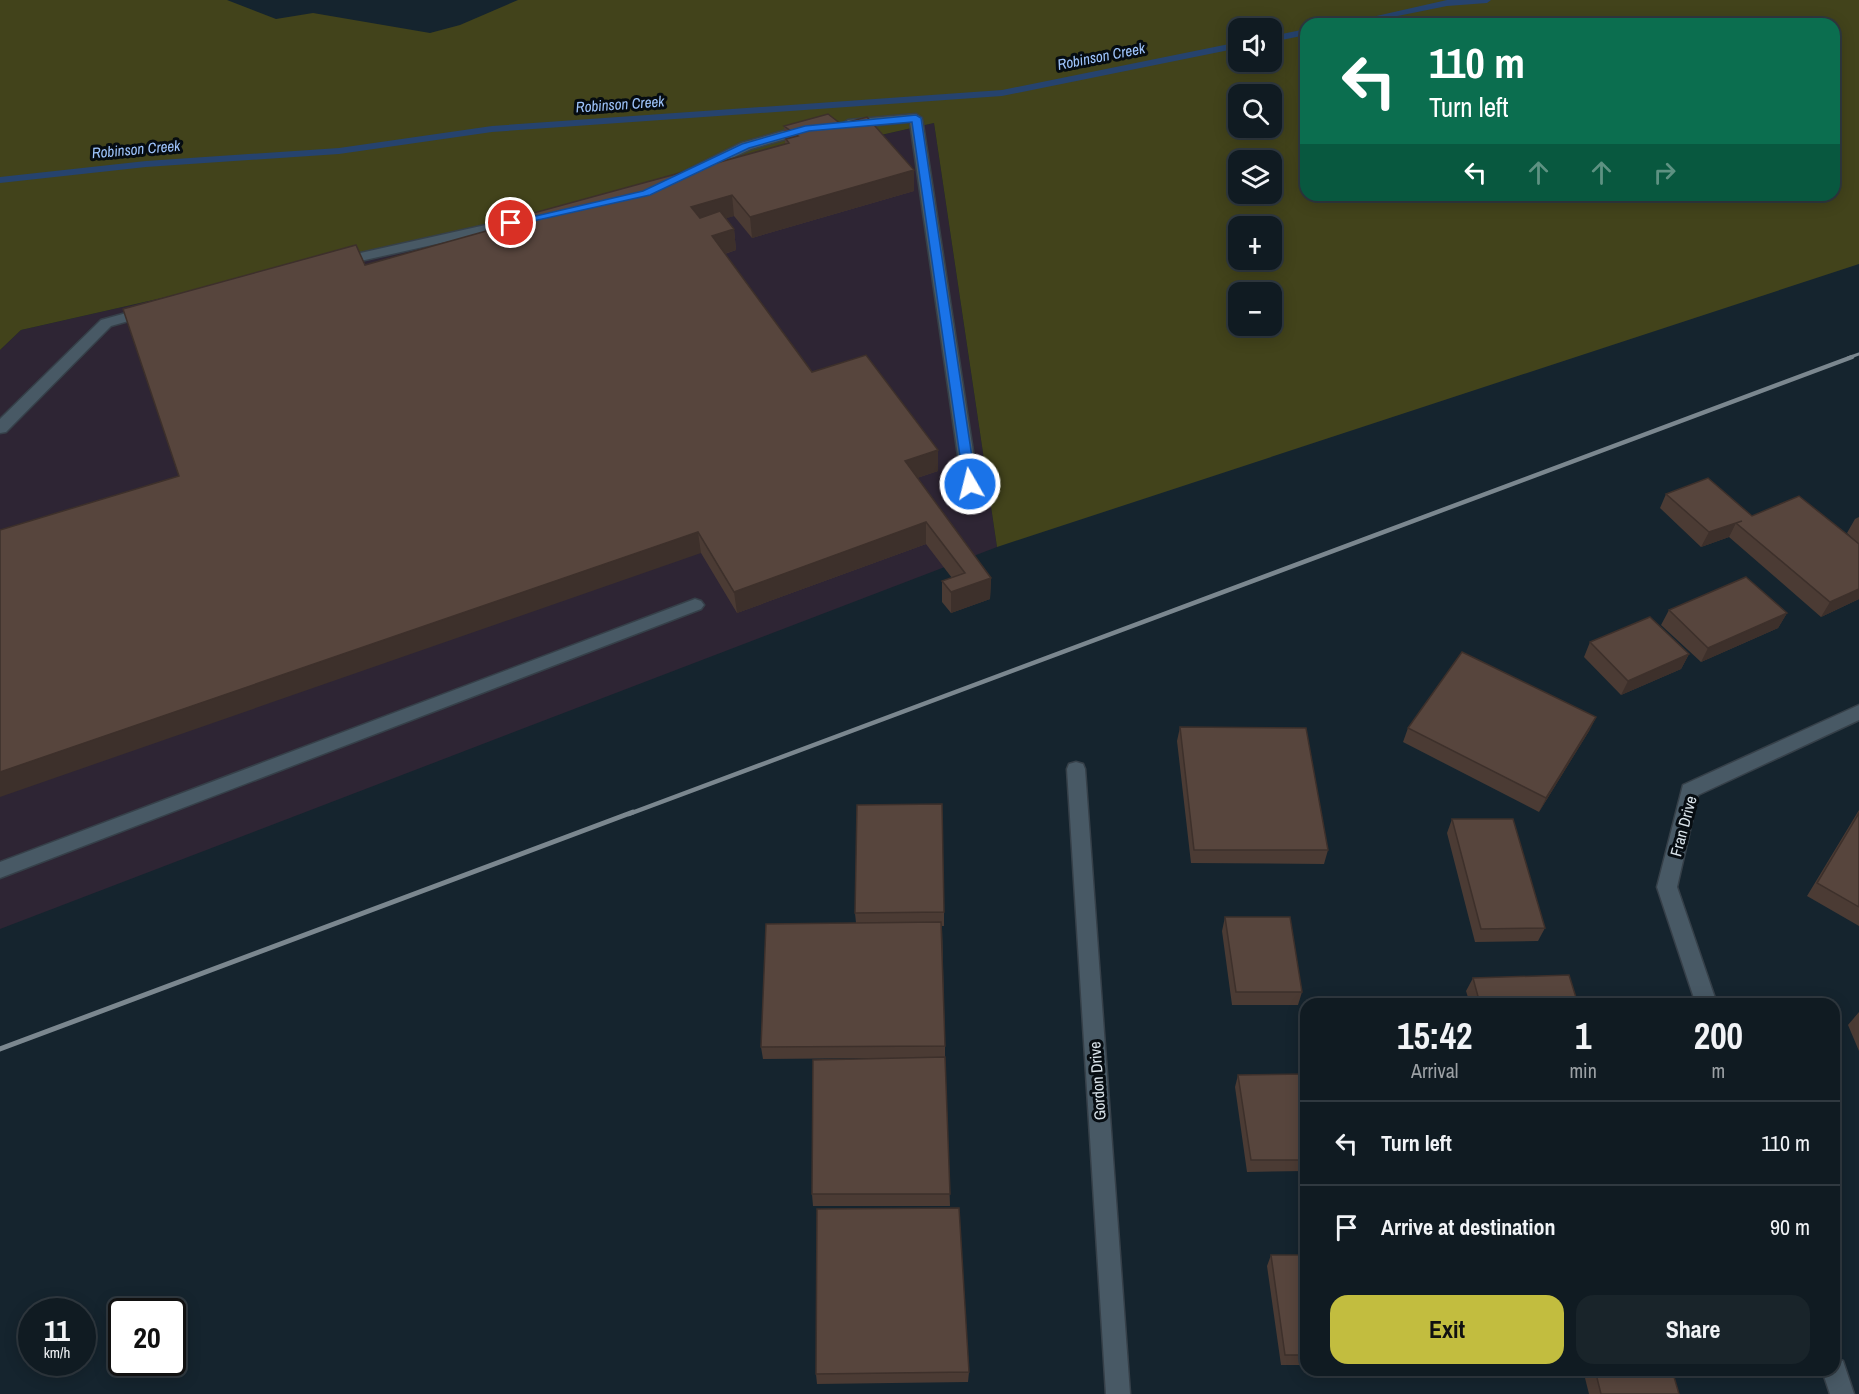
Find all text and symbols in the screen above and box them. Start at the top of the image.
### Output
map controls [1228,18,1282,336]
button: sound [1228,18,1282,72]
text: 110 m [1429,35,1525,91]
water label: Robinson Creek [1055,37,1147,75]
icon: left [1330,42,1408,120]
button: search [1228,84,1282,138]
text: Turn left [1429,89,1508,125]
water label: Robinson Creek [575,90,666,118]
water label: Robinson Creek [91,135,182,163]
button: layers [1228,150,1282,204]
icon: left [1459,156,1492,189]
icon: ahead [1522,156,1555,189]
icon: ahead [1585,156,1618,189]
icon: right [1648,156,1681,189]
pin [485,197,536,248]
icon: arrive [494,206,527,239]
button: + [1228,216,1282,270]
button: − [1228,282,1282,336]
position arrow [938,452,1002,516]
street label: Fran Drive [1664,793,1702,859]
text: 15:42 [1397,1012,1472,1060]
text: 1 [1575,1012,1591,1060]
text: 200 [1694,1012,1743,1060]
street label: Gordon Drive [1083,1041,1111,1121]
text: Arrival [1411,1057,1458,1084]
text: min [1569,1057,1597,1084]
text: m [1712,1057,1725,1084]
icon: left [1330,1127,1363,1160]
text: Turn left [1381,1128,1452,1158]
text: 110 m [1761,1128,1810,1158]
icon: arrive [1330,1211,1363,1244]
text: Arrive at destination [1381,1212,1555,1242]
text: 90 m [1770,1212,1810,1242]
button: Exit [1330,1295,1564,1364]
button: Share [1576,1295,1810,1364]
speed limit sign: 20 [108,1298,186,1376]
text: 11 [44,1310,70,1350]
text: km/h [44,1342,70,1363]

